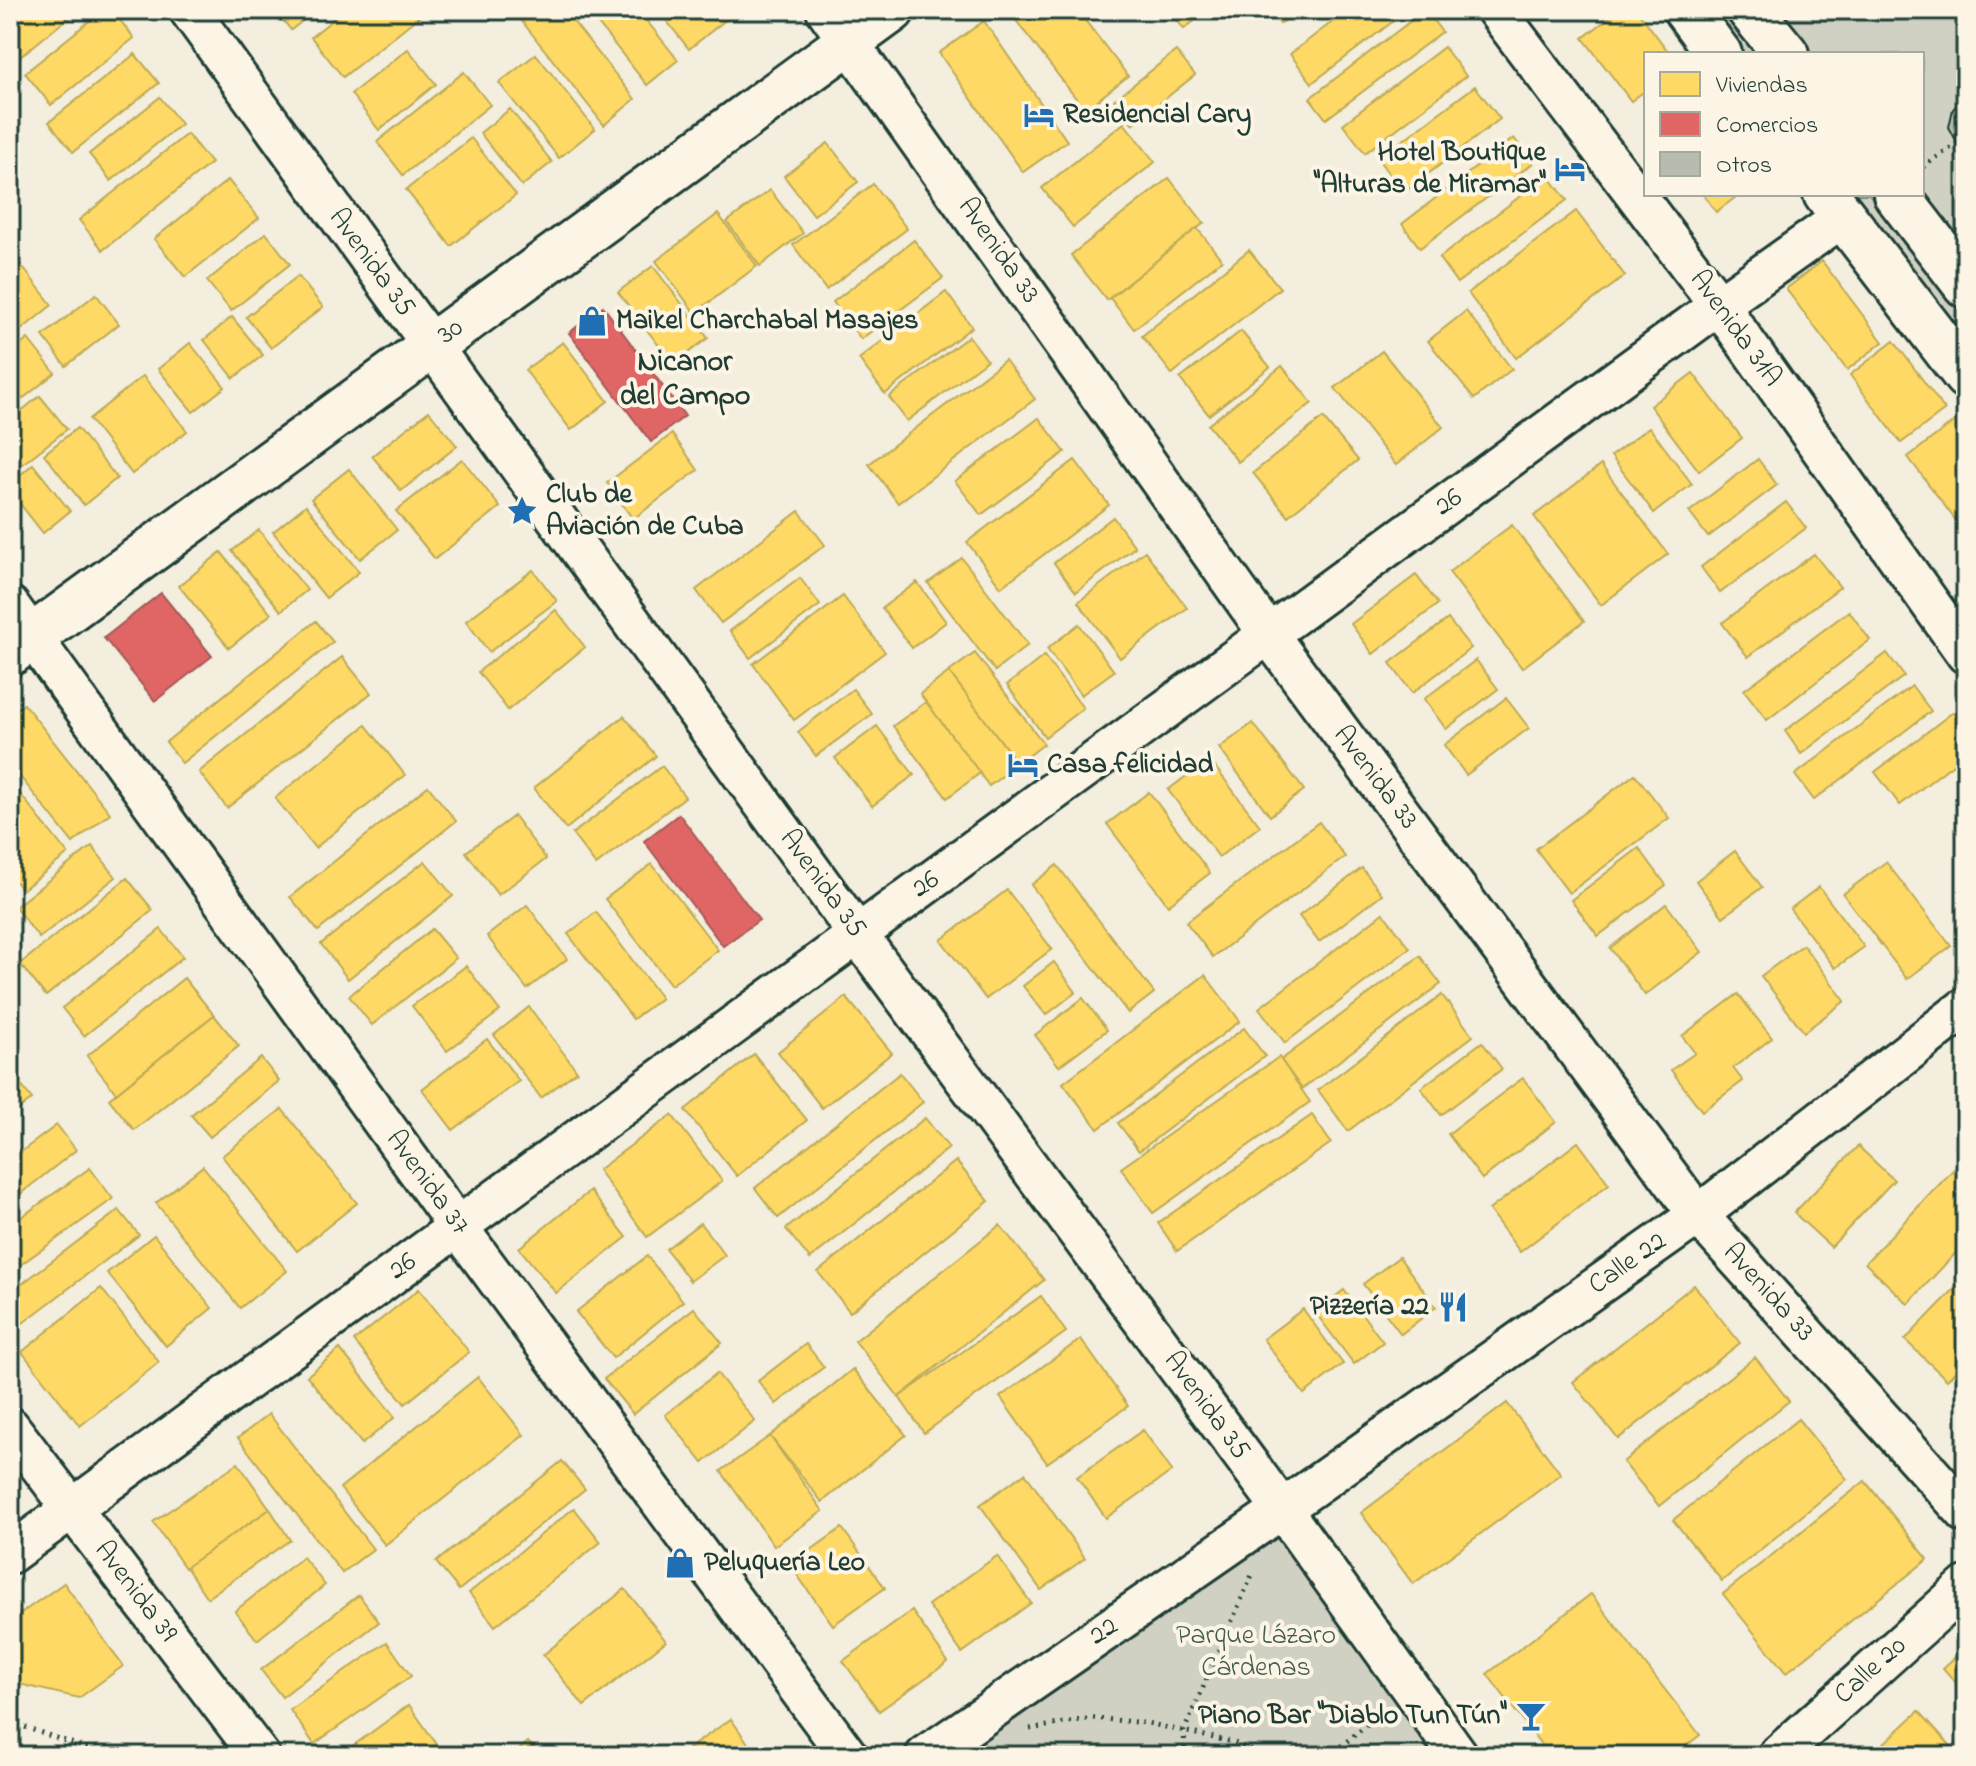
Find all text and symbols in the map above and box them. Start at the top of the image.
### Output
legend [1644,52,1924,196]
text: Viviendas [1715,69,1808,104]
place label: Residencial Cary [1063,95,1251,136]
hotel icon: Residencial Cary [1022,98,1056,132]
text: Comercios [1716,109,1818,144]
place label: Hotel Boutique "Alturas de Miramar" [1313,133,1547,206]
text: Otros [1716,149,1772,184]
hotel icon: Hotel Boutique "Alturas de Miramar" [1553,152,1587,186]
street label: Avenida 33 [946,190,1050,312]
street label: Avenida 35 [317,200,425,326]
street label: Avenida 31A [1678,262,1792,396]
place label: Maikel Charchabal Masajes [616,301,919,342]
shop icon: Maikel Charchabal Masajes [575,304,609,338]
street label: 30 [429,308,473,356]
district label: Nicanor del Campo [620,341,750,419]
place label: Club de Aviación de Cuba [546,475,744,548]
street label: 26 [1426,479,1472,527]
place icon: Club de Aviación de Cuba [505,494,539,528]
street label: Avenida 33 [1322,717,1428,839]
place label: Casa felicidad [1047,745,1213,786]
hotel icon: Casa felicidad [1006,748,1040,782]
street label: Avenida 35 [768,821,876,947]
street label: 26 [903,861,949,909]
street label: Avenida 37 [375,1122,479,1244]
street label: Calle 22 [1580,1222,1676,1306]
street label: Avenida 33 [1712,1234,1824,1352]
street label: 26 [380,1243,426,1291]
place label: Pizzería 22 [1310,1287,1429,1328]
restaurant icon: Pizzería 22 [1436,1290,1470,1324]
street label: Avenida 35 [1152,1343,1260,1469]
street label: Avenida 39 [83,1532,187,1652]
place label: Peluquería Leo [704,1543,865,1584]
shop icon: Peluquería Leo [663,1546,697,1580]
street label: 22 [1081,1607,1127,1657]
park label: Parque Lázaro Cárdenas [1176,1616,1336,1689]
street label: Calle 20 [1826,1627,1916,1715]
place label: Piano Bar "Diablo Tun Tún" [1198,1696,1507,1737]
bar icon: Piano Bar "Diablo Tun Tún" [1514,1699,1548,1733]

